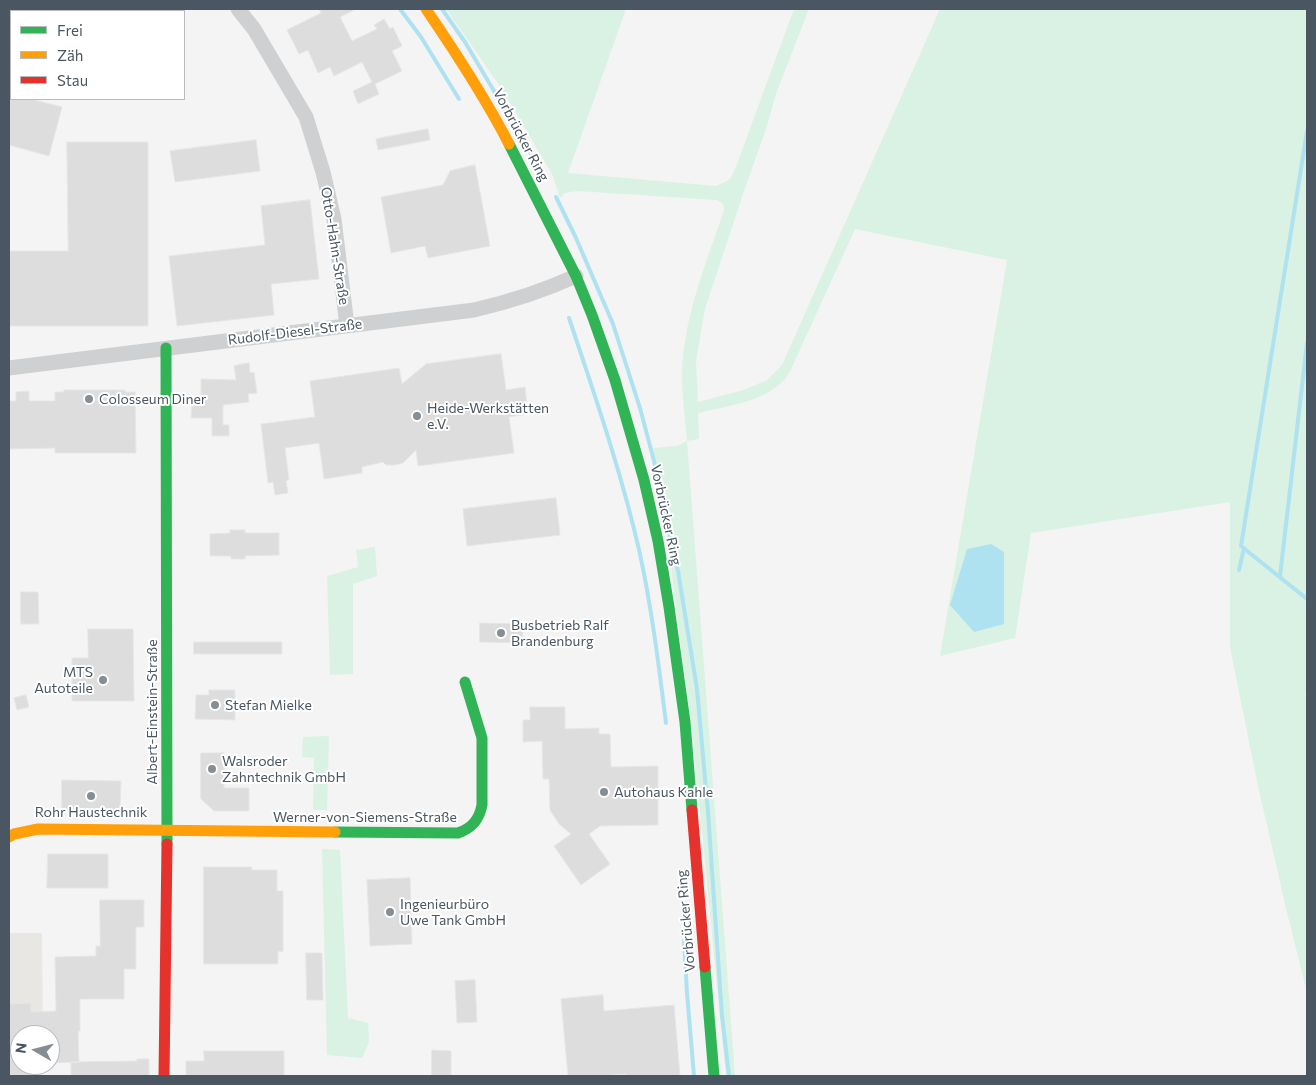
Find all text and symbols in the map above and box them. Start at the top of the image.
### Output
legend [10,10,185,100]
text: Frei [57,21,83,39]
text: Zäh [57,46,83,64]
text: Stau [57,71,88,89]
street label: Vorbrücker Ring [489,86,553,184]
street label: Otto-Hahn-Straße [317,186,353,306]
street label: Rudolf-Diesel-Straße [227,315,363,349]
place label: Colosseum Diner [99,391,206,407]
marker: Colosseum Diner [83,393,95,405]
place label: Heide-Werkstätten e.V. [427,400,549,432]
marker: Heide-Werkstätten e.V. [411,410,423,422]
street label: Vorbrücker Ring [647,463,685,567]
place label: Busbetrieb Ralf Brandenburg [511,617,609,650]
marker: Busbetrieb Ralf Brandenburg [495,627,507,639]
street label: Albert-Einstein-Straße [144,639,160,785]
place label: MTS Autoteile [34,664,93,696]
marker: MTS Autoteile [97,674,109,686]
place label: Stefan Mielke [225,697,312,713]
marker: Stefan Mielke [209,699,221,711]
place label: Walsroder Zahntechnik GmbH [222,753,346,786]
marker: Walsroder Zahntechnik GmbH [206,763,218,775]
place label: Autohaus Kahle [614,784,713,800]
marker: Autohaus Kahle [598,786,610,798]
marker: Rohr Haustechnik [85,790,97,802]
place label: Rohr Haustechnik [35,804,147,820]
street label: Werner-von-Siemens-Straße [273,809,457,825]
street label: Vorbrücker Ring [673,869,699,973]
place label: Ingenieurbüro Uwe Tank GmbH [400,896,506,929]
marker: Ingenieurbüro Uwe Tank GmbH [384,906,396,918]
north arrow [10,1025,60,1075]
text: N [11,1042,30,1054]

